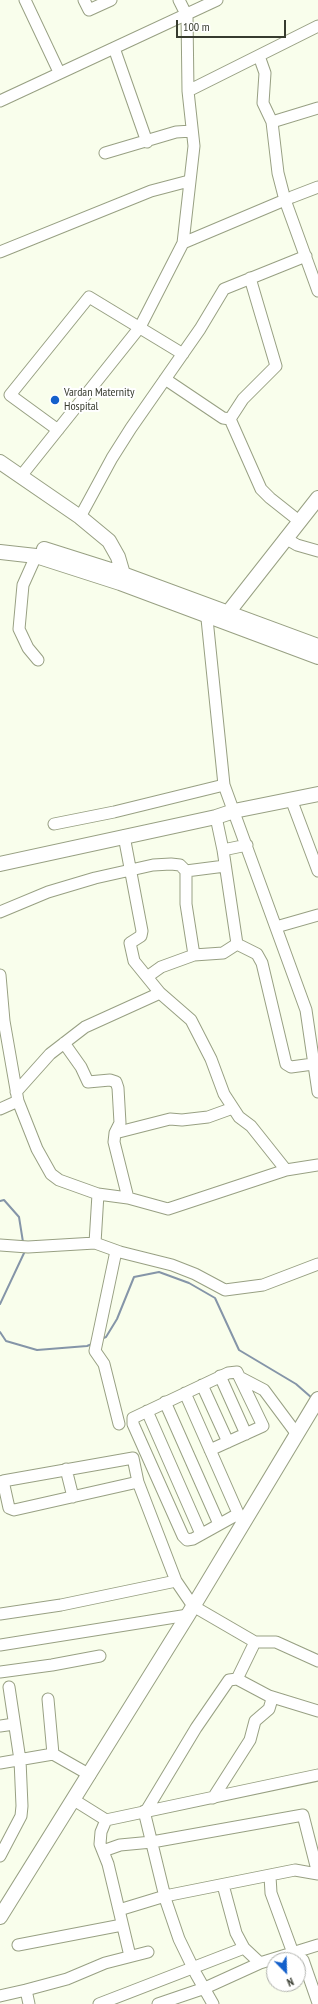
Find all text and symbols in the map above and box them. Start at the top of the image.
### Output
scale bar [178,12,288,38]
text: 100 m [183,19,210,34]
place label: Vardan Maternity Hospital [64,386,134,414]
marker: Vardan Maternity Hospital [49,394,61,406]
north arrow [266,1952,306,1992]
text: N [285,1975,296,1990]

